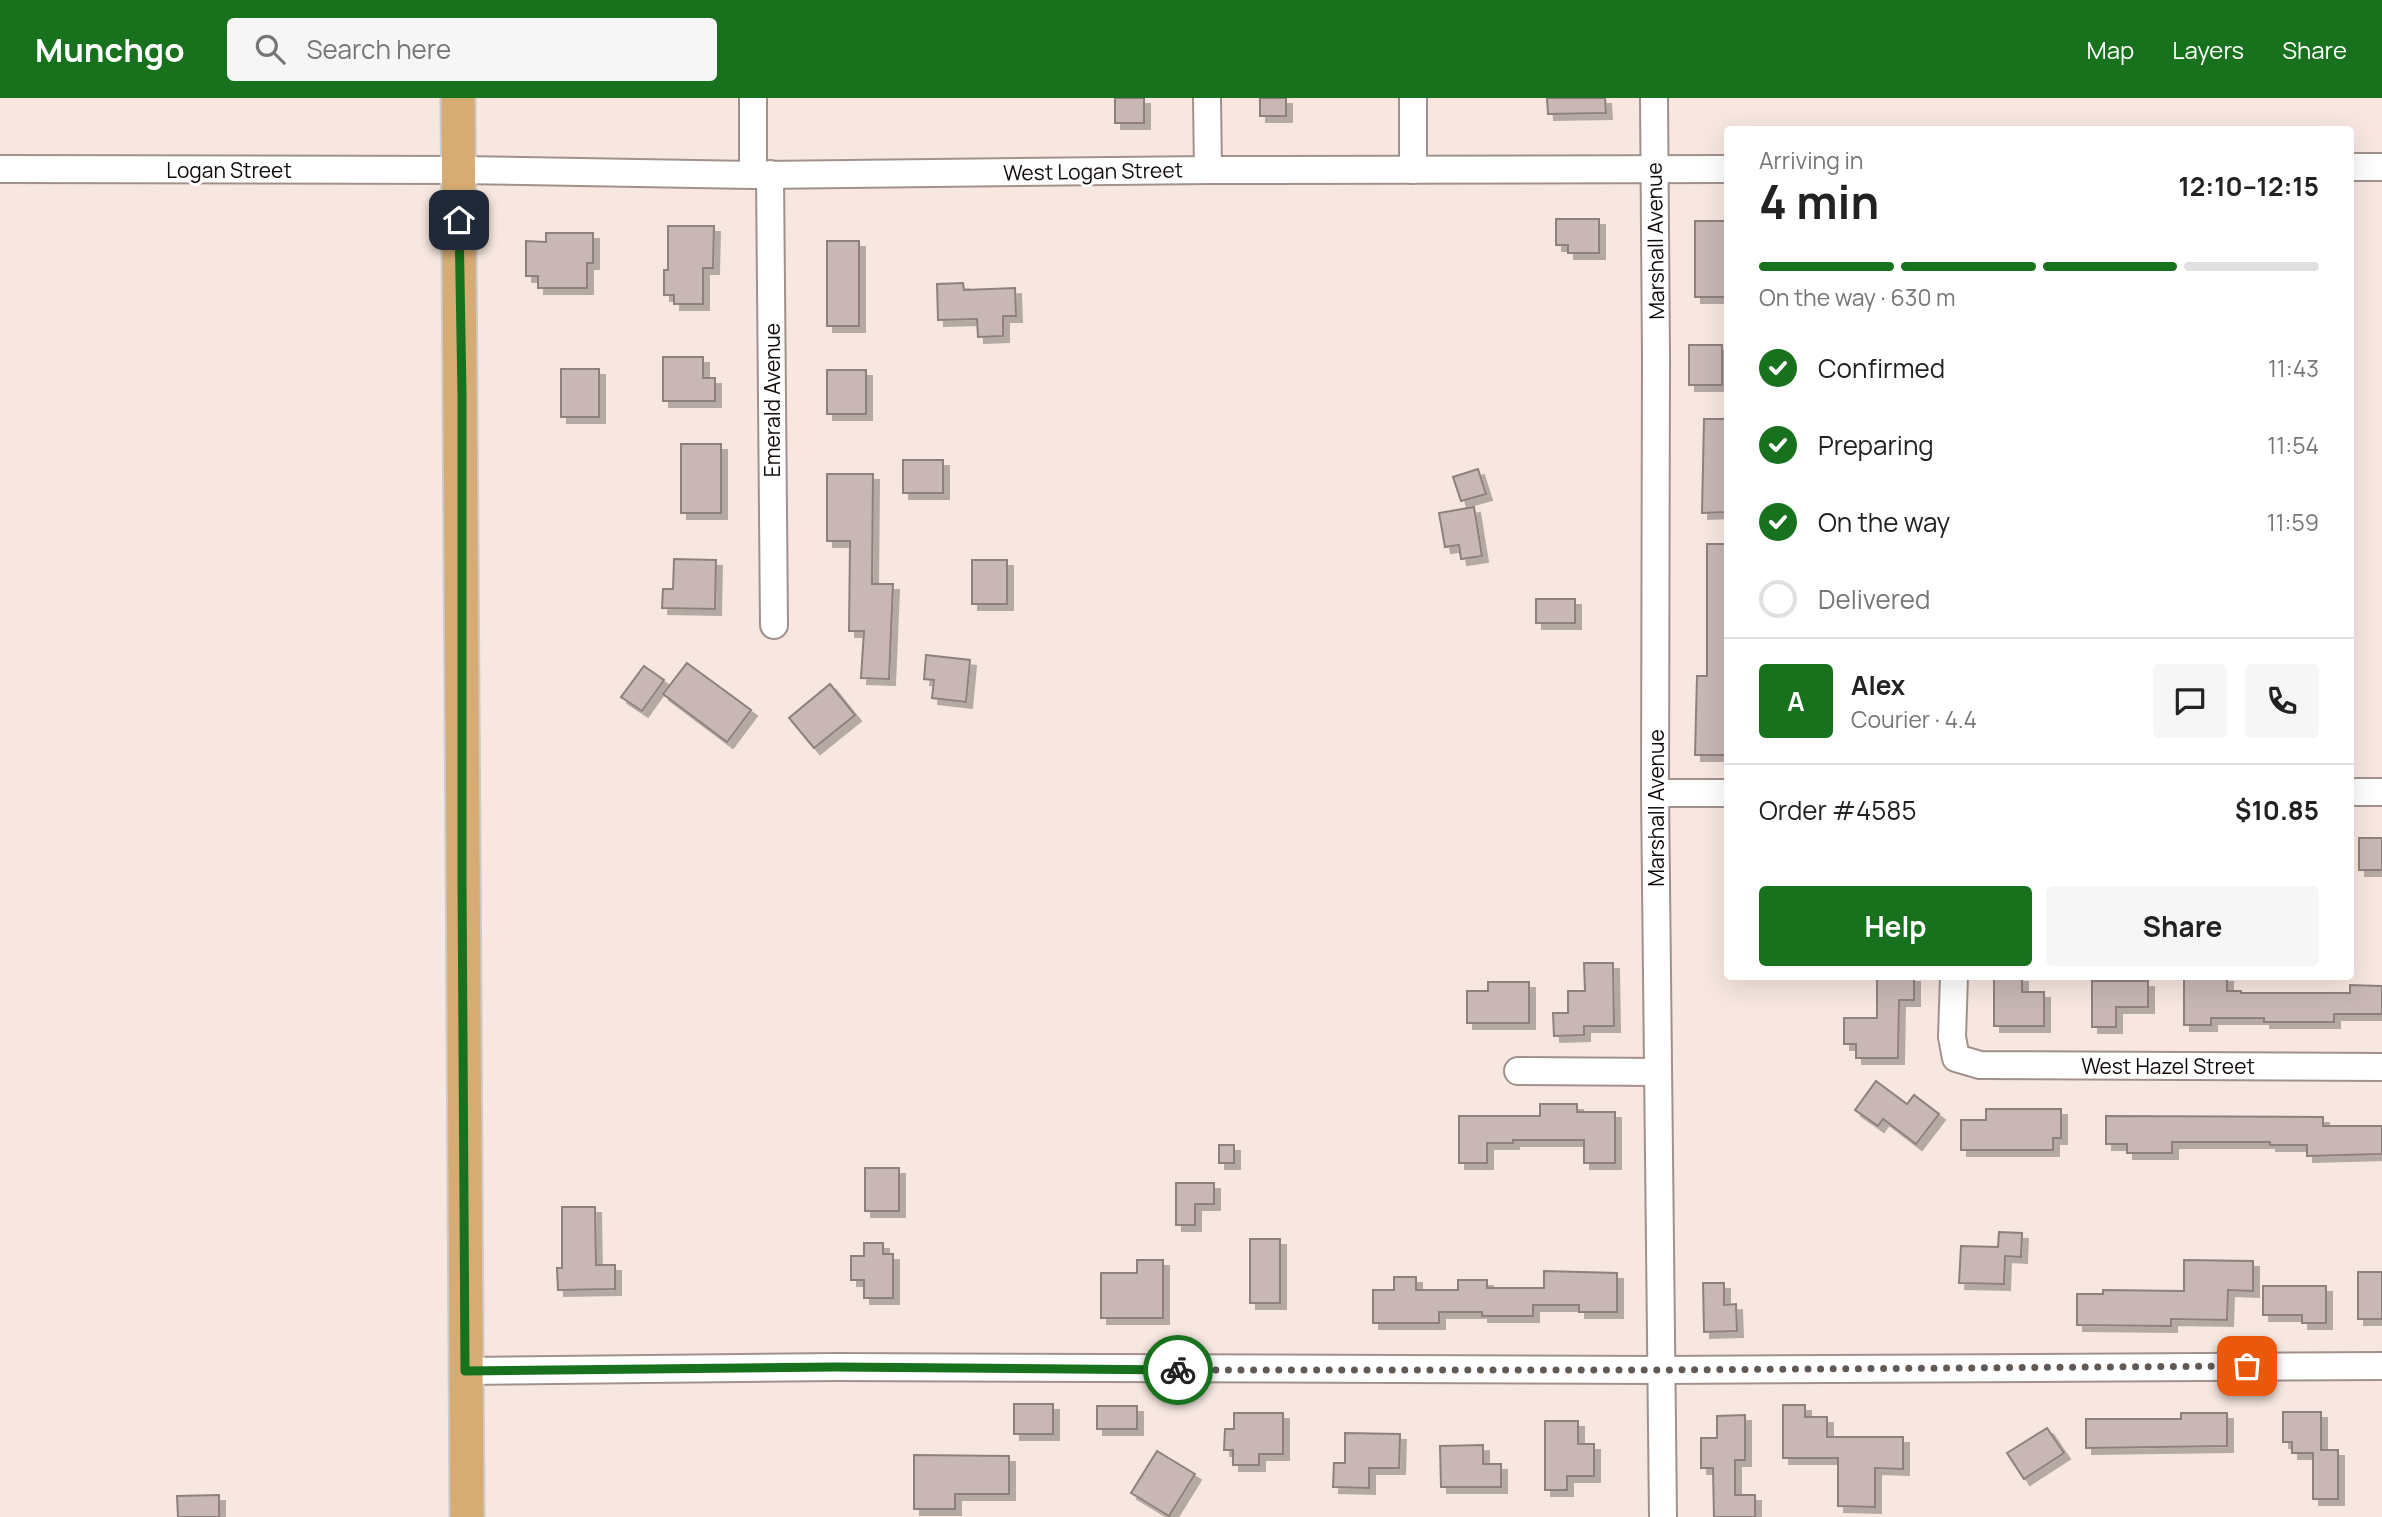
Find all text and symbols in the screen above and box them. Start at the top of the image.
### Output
search box [227,18,717,81]
text: Munchgo [35,27,185,72]
icon: search [251,30,289,68]
text: Search here [307,31,451,67]
text: Map [2087,33,2134,66]
text: Layers [2172,33,2244,66]
text: Share [2282,33,2347,66]
text: Arriving in [1759,144,1864,176]
street label: West Logan Street [1003,155,1183,187]
street label: Logan Street [166,156,292,184]
street label: Marshall Avenue [1640,162,1670,320]
text: 12:10–12:15 [2178,168,2319,204]
text: 4 min [1759,170,1879,233]
pin [429,190,489,250]
icon: home [440,201,478,239]
text: On the way · 630 m [1759,281,1956,313]
street label: Emerald Avenue [758,323,786,477]
icon: check [1759,349,1797,387]
text: Confirmed [1818,350,1945,386]
text: 11:43 [2268,352,2319,384]
icon: check [1759,426,1797,464]
text: Preparing [1818,427,1934,463]
text: 11:54 [2267,429,2319,461]
icon: check [1759,503,1797,541]
text: On the way [1818,504,1950,540]
text: 11:59 [2267,506,2319,538]
text: Delivered [1818,581,1930,617]
button: chat [2153,664,2227,738]
button: phone [2245,664,2319,738]
text: Alex [1851,667,1905,703]
text: A [1787,683,1805,719]
text: Courier · 4.4 [1851,703,1977,735]
street label: Marshall Avenue [1642,729,1670,887]
text: Order #4585 [1759,792,1916,828]
text: $10.85 [2235,792,2319,828]
button: Help [1759,886,2032,966]
button: Share [2046,886,2319,966]
street label: West Hazel Street [2081,1052,2255,1080]
courier [1143,1335,1213,1405]
pin [2217,1336,2277,1396]
icon: bag [2228,1347,2266,1385]
icon: bike [1159,1351,1197,1389]

